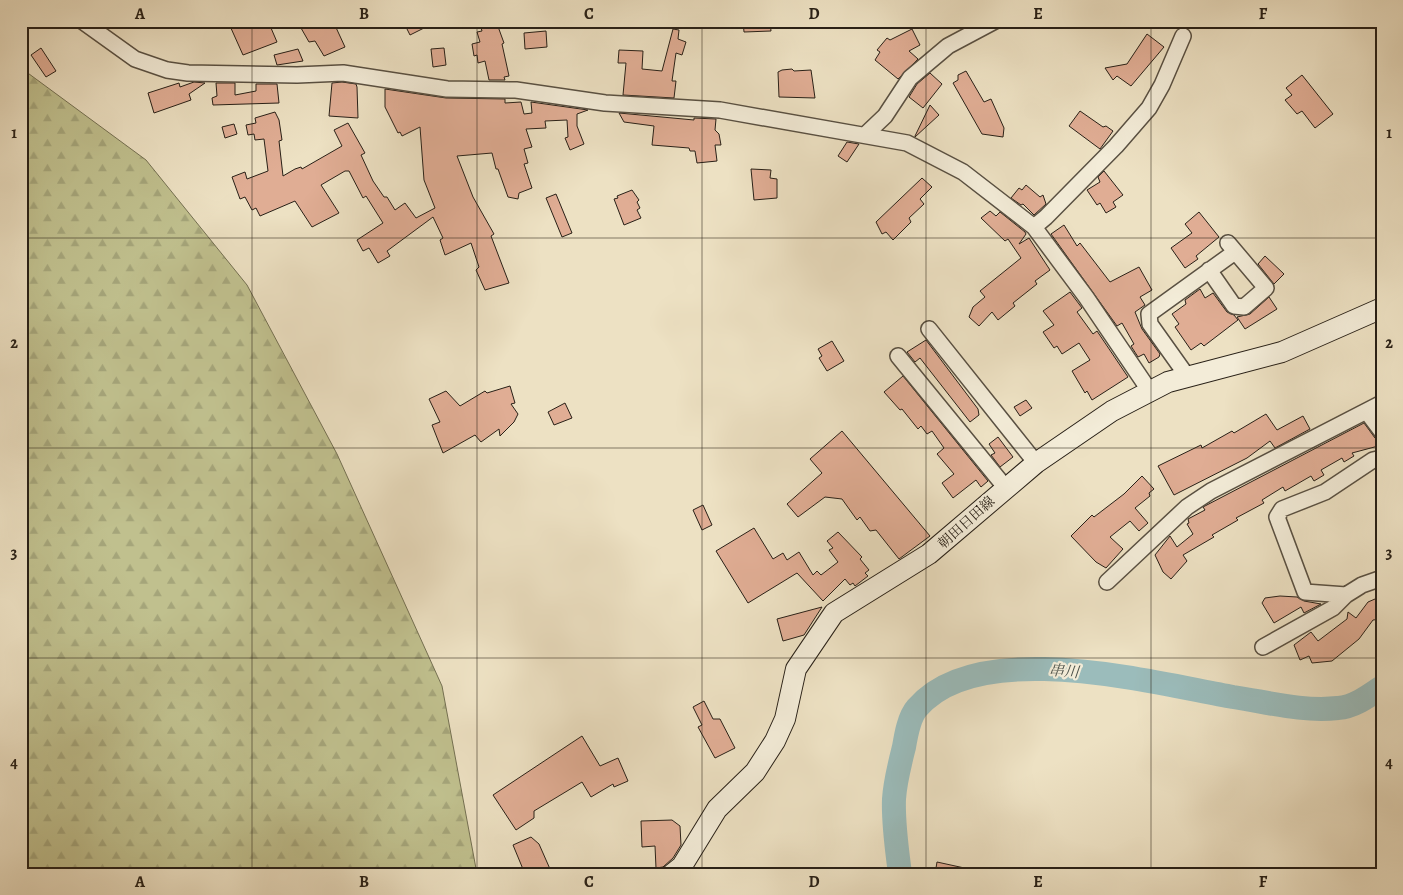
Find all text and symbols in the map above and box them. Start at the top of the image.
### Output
text: A [134,3,146,25]
text: B [359,3,369,25]
text: C [584,3,594,25]
text: D [808,3,820,25]
text: E [1033,3,1043,25]
text: F [1259,3,1268,25]
text: 1 [11,122,17,144]
text: 1 [1386,122,1392,144]
text: 2 [10,332,18,354]
text: 2 [1385,332,1393,354]
street label: 朝田日田線 [934,492,999,553]
text: 3 [11,542,18,564]
text: 3 [1386,542,1393,564]
water label: 串川 [1048,660,1082,682]
text: 4 [10,752,18,774]
text: 4 [1385,752,1393,774]
text: A [134,871,146,893]
text: B [359,871,369,893]
text: C [584,871,594,893]
text: D [808,871,820,893]
text: E [1033,871,1043,893]
text: F [1259,871,1268,893]

